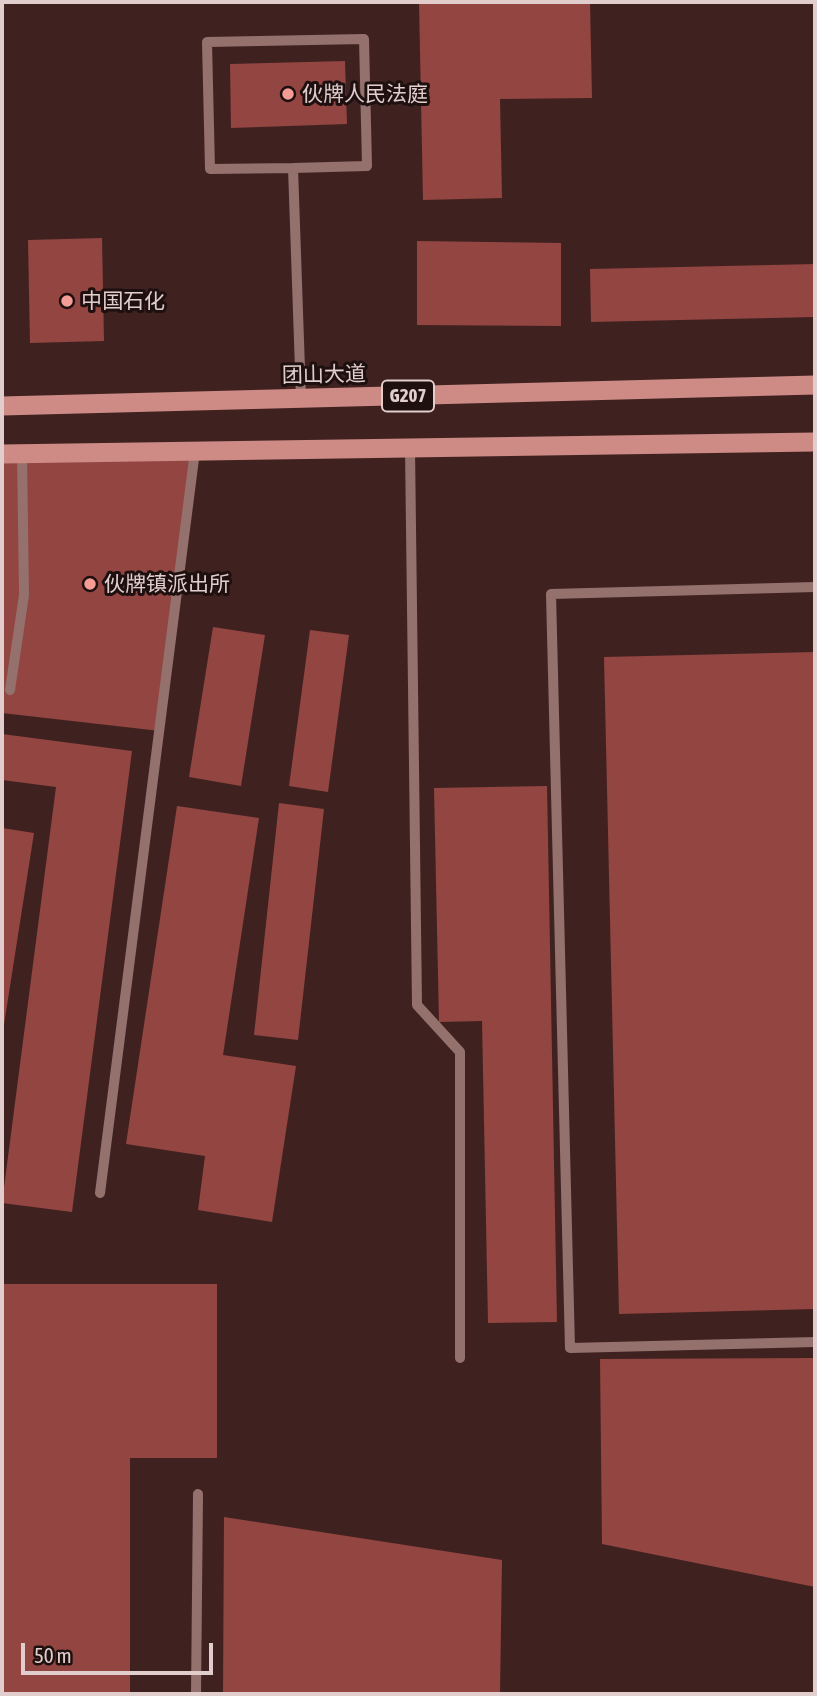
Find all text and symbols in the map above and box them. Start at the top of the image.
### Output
place label: 伙牌人民法庭 [302,81,428,107]
marker: 伙牌人民法庭 [280,86,296,102]
place label: 中国石化 [81,288,165,314]
marker: 中国石化 [59,293,75,309]
street label: 团山大道 [282,362,366,388]
road number: G207 [382,380,434,412]
place label: 伙牌镇派出所 [104,571,230,597]
marker: 伙牌镇派出所 [82,576,98,592]
scale bar [24,1630,217,1674]
text: 50 m [34,1643,72,1667]

